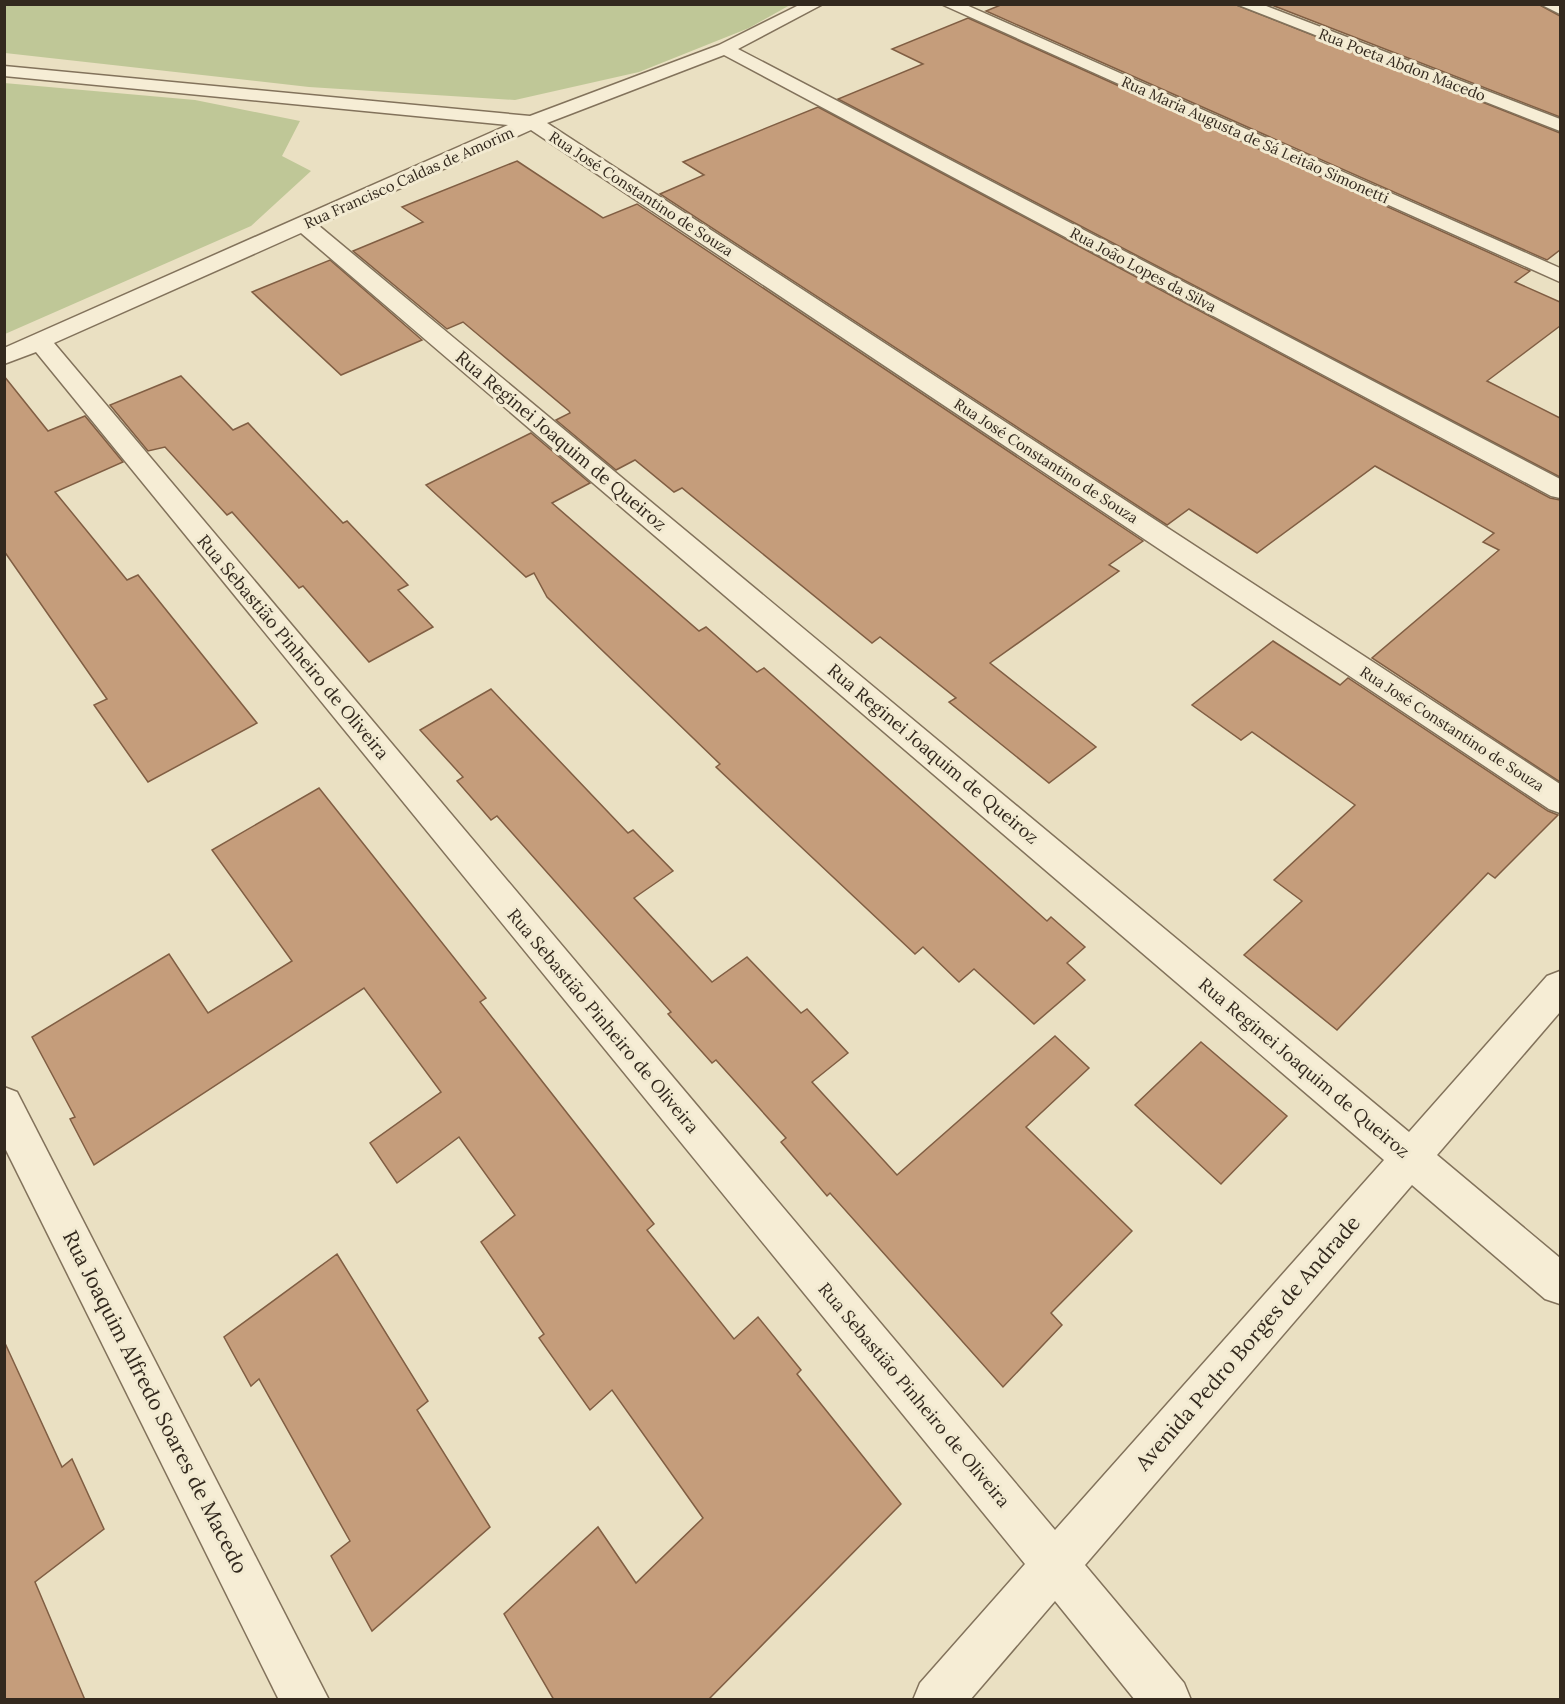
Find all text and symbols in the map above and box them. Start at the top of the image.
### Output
street label: Rua Poeta Abdon Macedo [1316,24,1489,105]
street label: Rua Maria Augusta de Sá Leitão Simonetti [1119,72,1392,207]
street label: Rua Francisco Caldas de Amorim [301,123,517,233]
street label: Rua José Constantino de Souza [546,127,737,260]
street label: Rua João Lopes da Silva [1067,223,1220,316]
street label: Rua Reginei Joaquim de Queiroz [451,345,672,536]
street label: Rua José Constantino de Souza [951,394,1142,527]
street label: Rua Sebastião Pinheiro de Oliveira [193,530,394,764]
street label: Rua Reginei Joaquim de Queiroz [823,658,1044,849]
street label: Rua José Constantino de Souza [1357,662,1548,795]
street label: Rua Sebastião Pinheiro de Oliveira [503,904,704,1138]
street label: Rua Reginei Joaquim de Queiroz [1194,972,1415,1163]
street label: Avenida Pedro Borges de Andrade [1129,1210,1366,1477]
street label: Rua Joaquim Alfredo Soares de Macedo [57,1226,254,1578]
street label: Rua Sebastião Pinheiro de Oliveira [814,1278,1015,1512]

